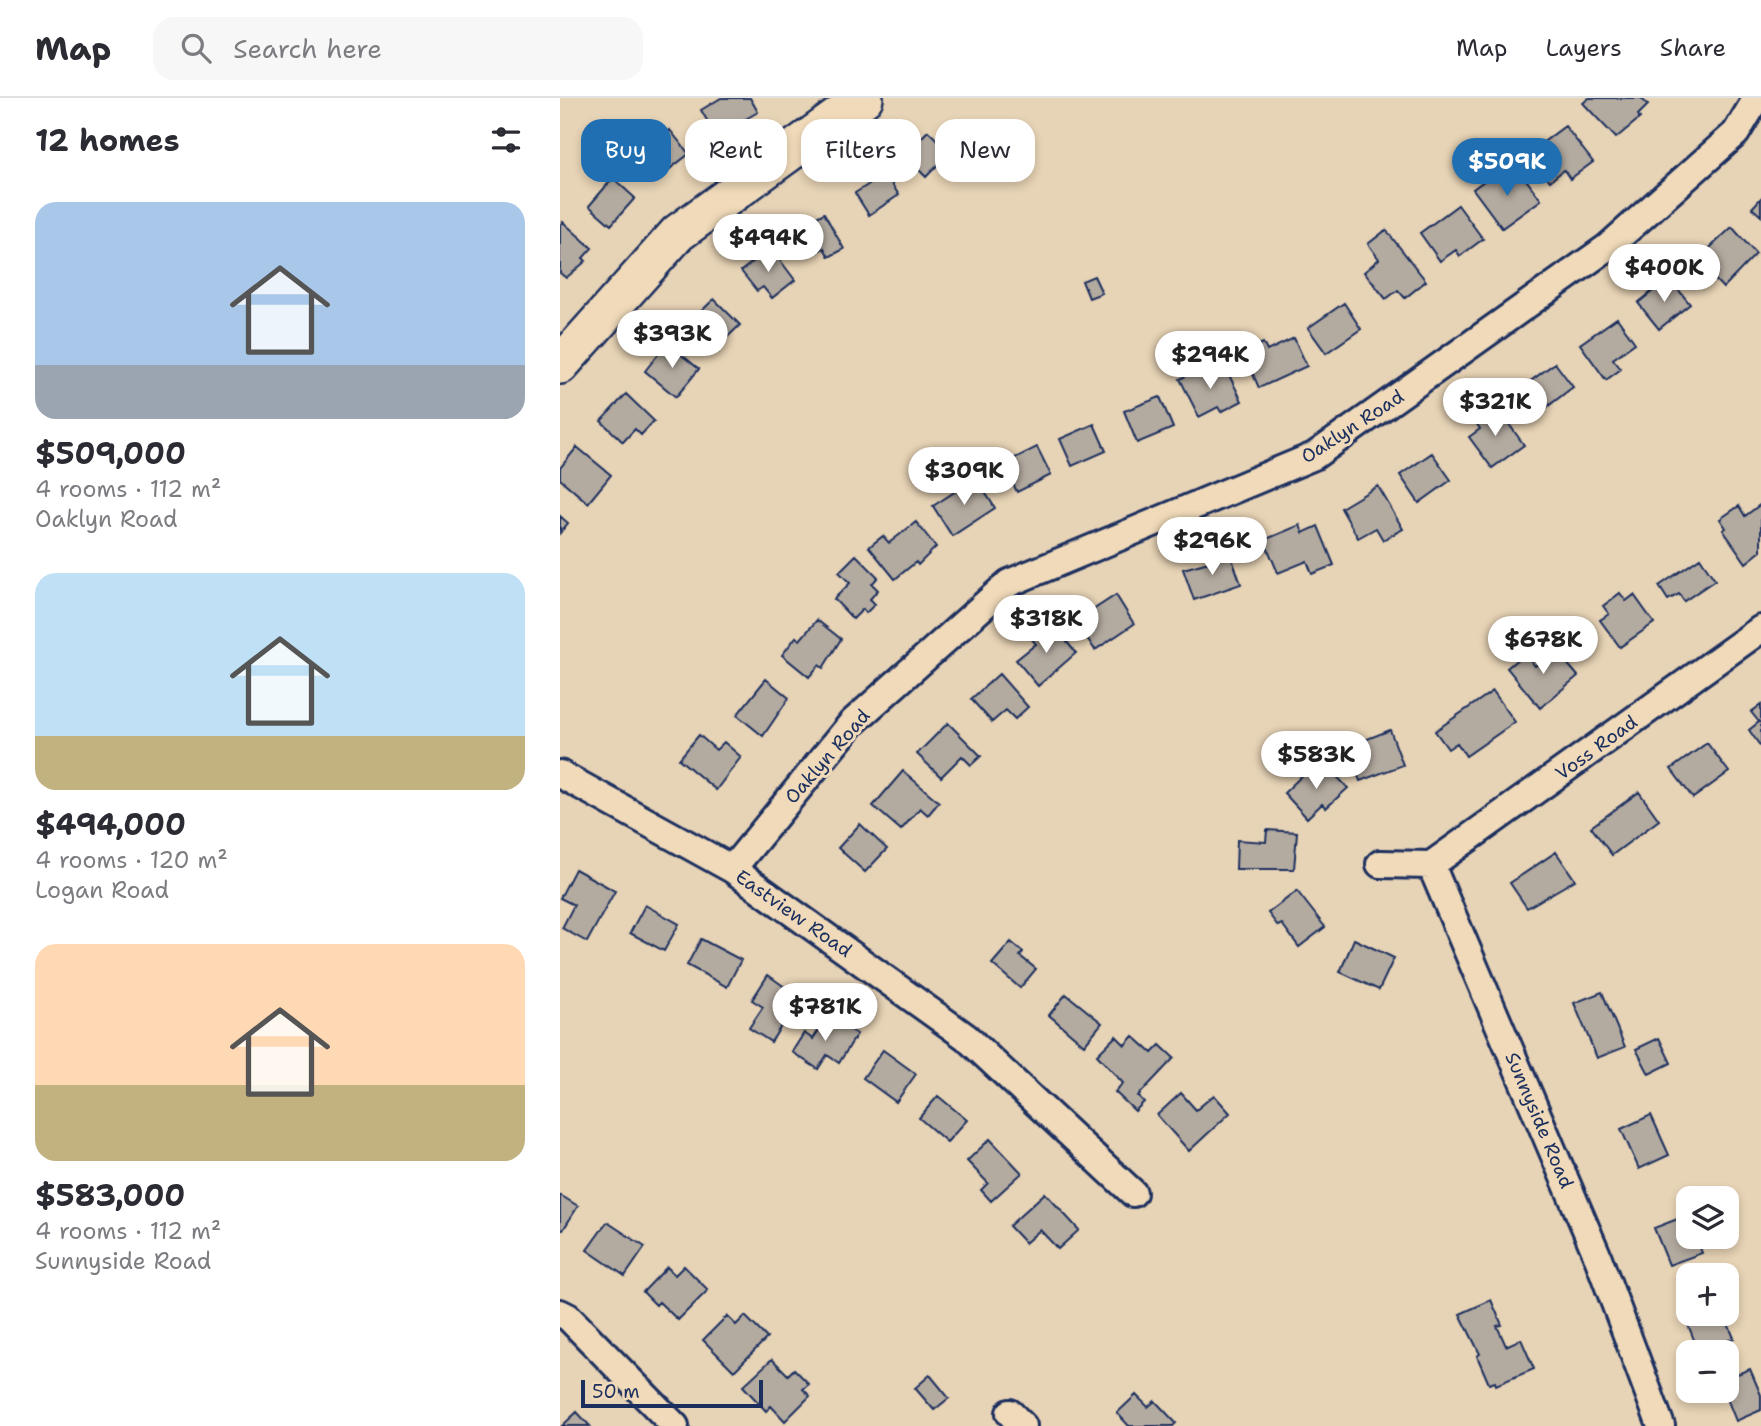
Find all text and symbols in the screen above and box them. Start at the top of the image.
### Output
search box [153,17,643,80]
text: Map [35,26,111,71]
icon: search [177,29,215,67]
text: Search here [233,31,382,66]
text: Map [1456,32,1507,64]
text: Layers [1545,32,1622,64]
text: Share [1660,32,1726,64]
chip: Buy [581,119,671,182]
chip: Rent [685,119,787,182]
chip: Filters [801,119,921,182]
chip: New [935,119,1035,182]
text: 12 homes [35,120,179,161]
icon: filters [487,121,525,159]
pin: $509K [1458,139,1556,198]
text: $509K [1468,146,1546,176]
pin: $494K [719,214,817,274]
text: $494K [729,222,807,252]
pin: $400K [1615,244,1713,304]
icon: home [217,247,343,373]
text: $400K [1624,252,1704,282]
pin: $393K [623,310,721,370]
text: $393K [633,318,711,348]
pin: $294K [1161,331,1259,391]
text: $294K [1171,339,1249,369]
pin: $321K [1446,378,1544,438]
street label: Oaklyn Road [1296,384,1409,469]
text: $321K [1459,386,1531,416]
text: $509,000 [35,433,186,474]
pin: $309K [915,448,1013,507]
text: $309K [924,455,1004,485]
text: 4 rooms · 112 m² [35,474,221,504]
text: Oaklyn Road [35,504,178,534]
pin: $296K [1163,518,1261,577]
text: $296K [1173,525,1251,555]
pin: $318K [997,596,1095,655]
text: $318K [1010,603,1082,633]
pin: $678K [1494,616,1592,676]
icon: home [217,618,343,744]
text: $678K [1504,624,1582,654]
street label: Oaklyn Road [779,704,875,809]
street label: Voss Road [1550,709,1642,786]
pin: $583K [1267,732,1365,791]
text: $583K [1277,739,1355,769]
text: $494,000 [35,804,186,845]
text: 4 rooms · 120 m² [35,845,228,875]
street label: Eastview Road [731,864,857,963]
text: Logan Road [35,875,169,905]
pin: $781K [776,984,874,1043]
icon: home [217,989,343,1115]
text: $781K [788,991,862,1021]
street label: Sunnyside Road [1500,1048,1580,1192]
text: $583,000 [35,1175,185,1216]
map controls [1676,1186,1739,1403]
button: layers [1676,1186,1739,1249]
text: 4 rooms · 112 m² [35,1216,221,1246]
text: Sunnyside Road [35,1246,211,1276]
button: + [1676,1263,1739,1326]
button: − [1676,1340,1739,1403]
scale bar [581,1377,763,1409]
text: 50 m [592,1379,640,1404]

